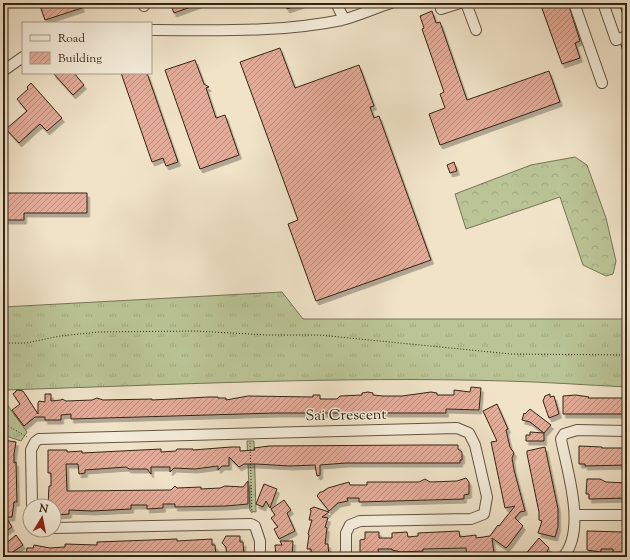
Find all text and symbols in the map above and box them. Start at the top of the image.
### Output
legend [22,22,152,74]
text: Road [58,30,85,48]
text: Building [58,50,102,68]
street label: Sai Crescent [305,405,387,427]
north arrow [22,498,62,538]
text: N [37,500,49,518]

